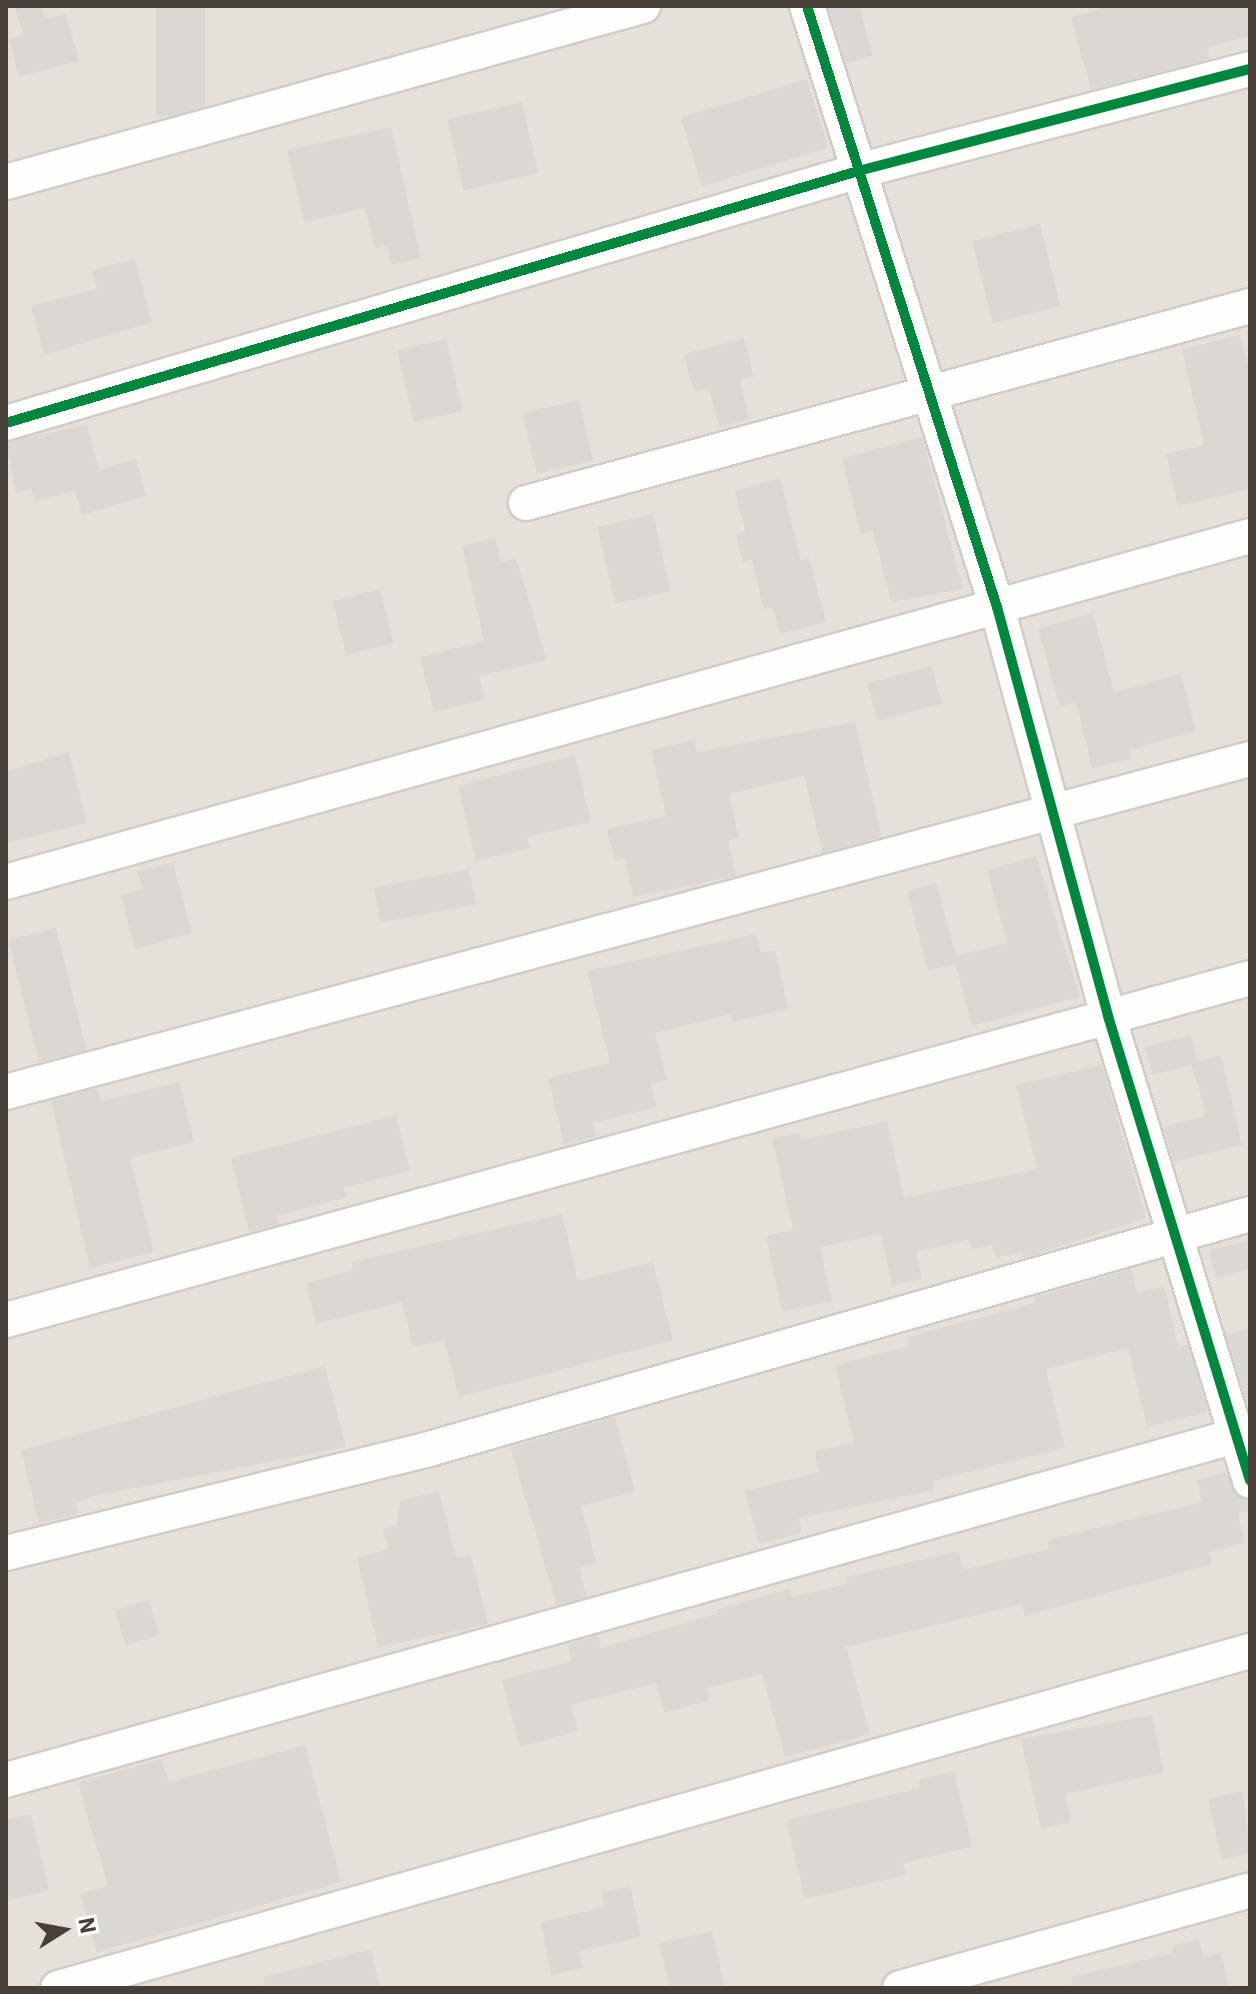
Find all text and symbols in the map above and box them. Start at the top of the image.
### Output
north arrow [24,1890,104,1970]
text: N [72,1915,104,1936]

